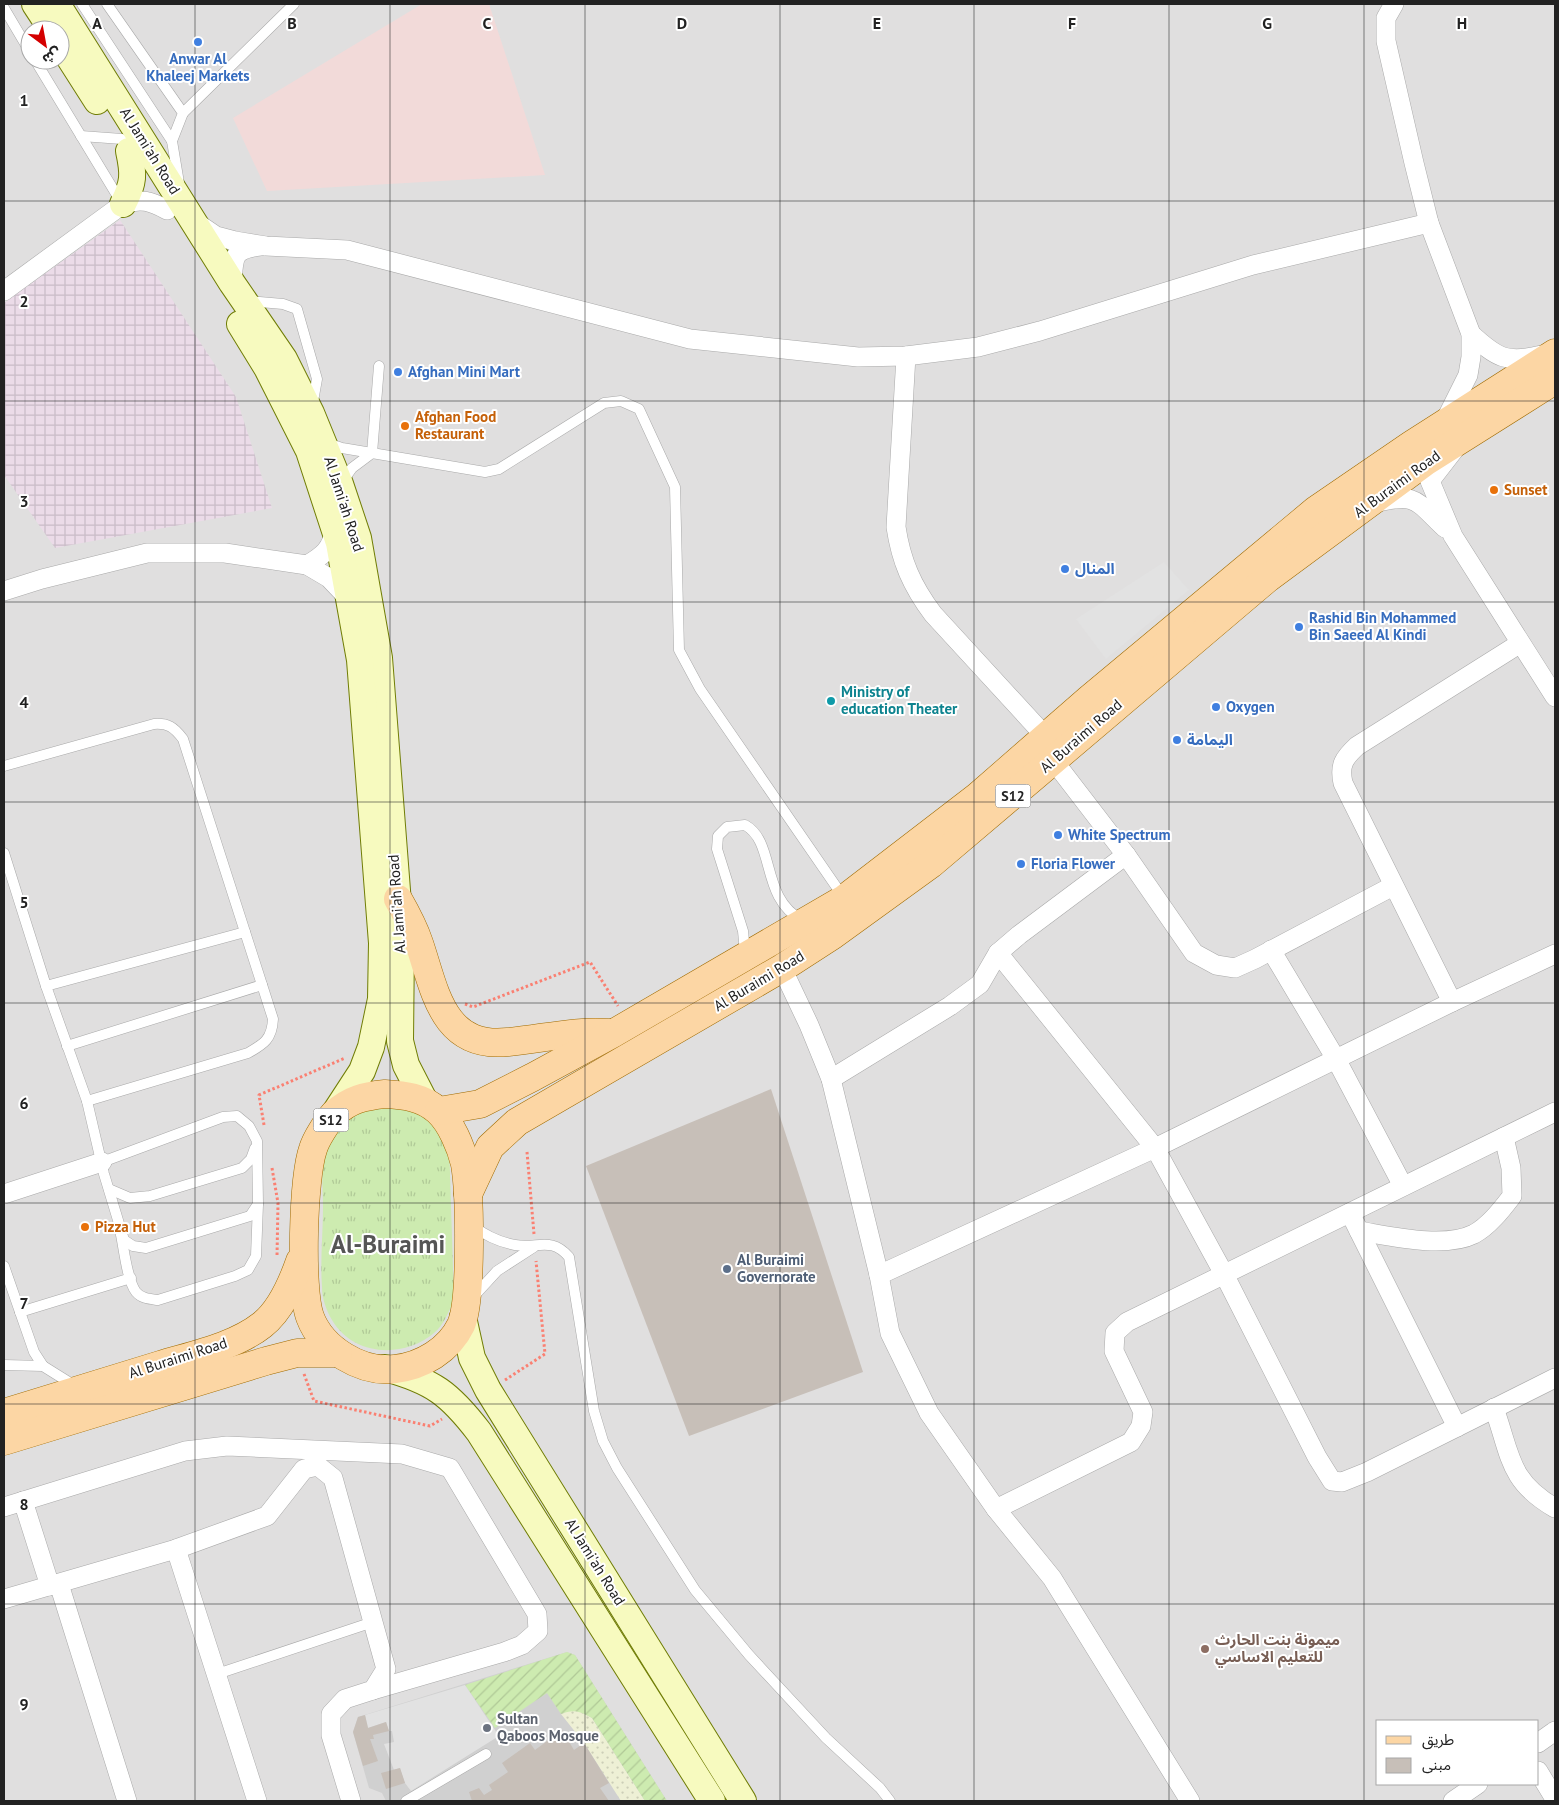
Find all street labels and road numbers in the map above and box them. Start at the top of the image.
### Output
street label: Al Jami'ah Road [116,104,185,198]
street label: Al Buraimi Road [1350,446,1444,521]
street label: Al Jami'ah Road [320,454,369,554]
street label: Al Buraimi Road [1036,695,1126,776]
road number: S12 [996,784,1030,808]
street label: Al Jami'ah Road [384,854,409,954]
street label: Al Buraimi Road [710,946,808,1015]
road number: S12 [314,1108,348,1132]
street label: Al Buraimi Road [126,1333,230,1382]
street label: Al Jami'ah Road [561,1515,630,1609]

